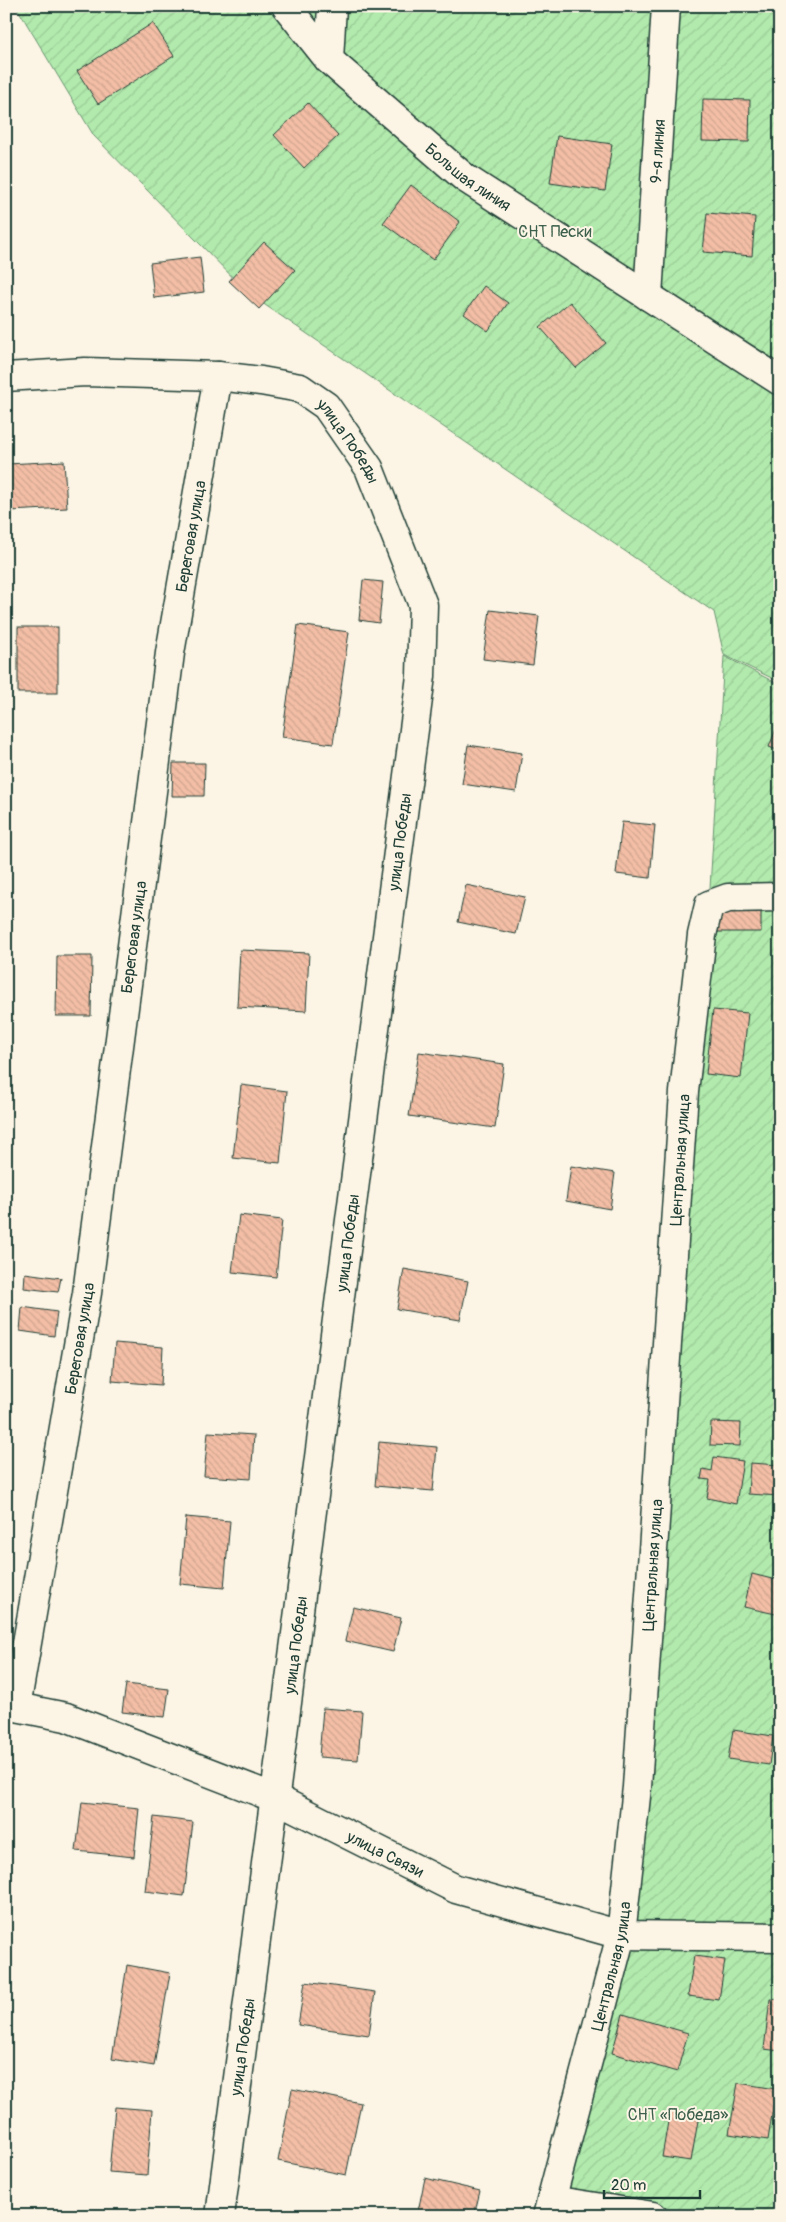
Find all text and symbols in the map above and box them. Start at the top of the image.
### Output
street label: 9-я линия [646,119,670,184]
street label: Большая линия [421,139,514,216]
park label: СНТ Пески [518,222,592,242]
street label: улица Победы [312,393,383,486]
street label: Береговая улица [172,479,211,594]
street label: улица Победы [384,792,416,893]
street label: Береговая улица [117,880,151,995]
street label: Центральная улица [666,1093,695,1227]
street label: улица Победы [332,1193,364,1294]
street label: Береговая улица [61,1281,99,1396]
street label: Центральная улица [639,1498,667,1632]
street label: улица Победы [280,1595,312,1696]
street label: улица Связи [342,1826,427,1882]
street label: Центральная улица [587,1901,636,2033]
street label: улица Победы [226,1997,260,2098]
park label: СНТ «Победа» [628,2105,728,2125]
scale bar [604,2167,700,2199]
text: 20 m [611,2176,646,2195]

